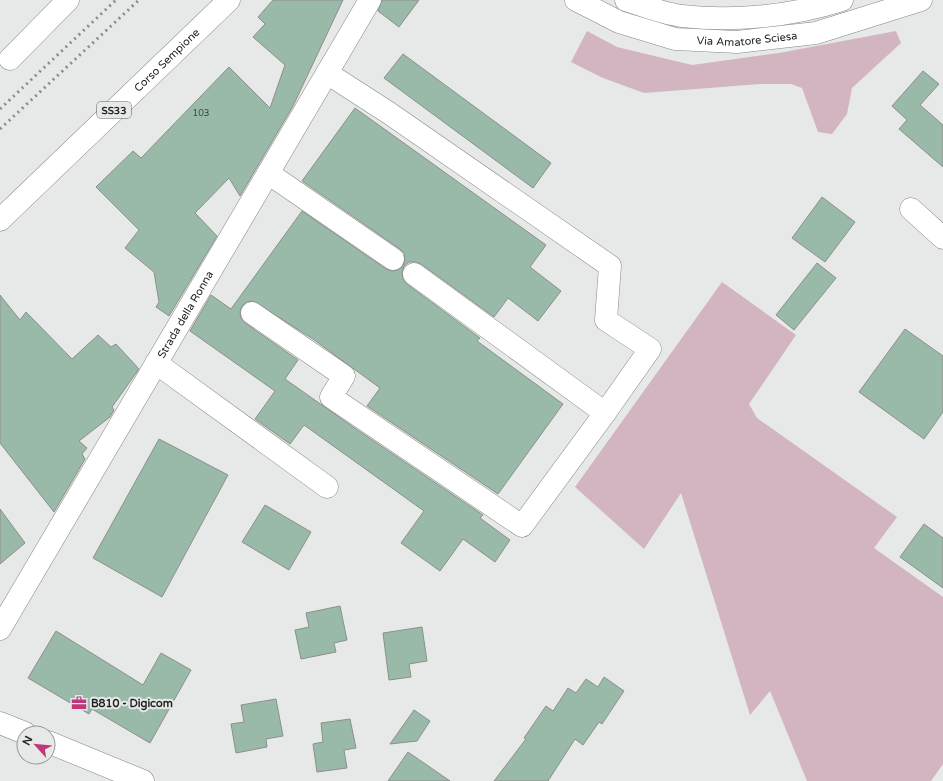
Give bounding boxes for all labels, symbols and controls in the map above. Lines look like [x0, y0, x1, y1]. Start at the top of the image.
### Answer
street label: Corso Sempione [132, 26, 202, 95]
street label: Via Amatore Sciesa [696, 29, 798, 49]
road number: SS33 [97, 102, 131, 118]
house number: 103 [193, 108, 209, 119]
street label: Strada della Ronna [155, 269, 216, 361]
office icon: B810 - Digicom [70, 694, 88, 712]
place label: B810 - Digicom [91, 697, 173, 711]
north arrow [16, 725, 56, 765]
text: N [20, 734, 35, 748]

